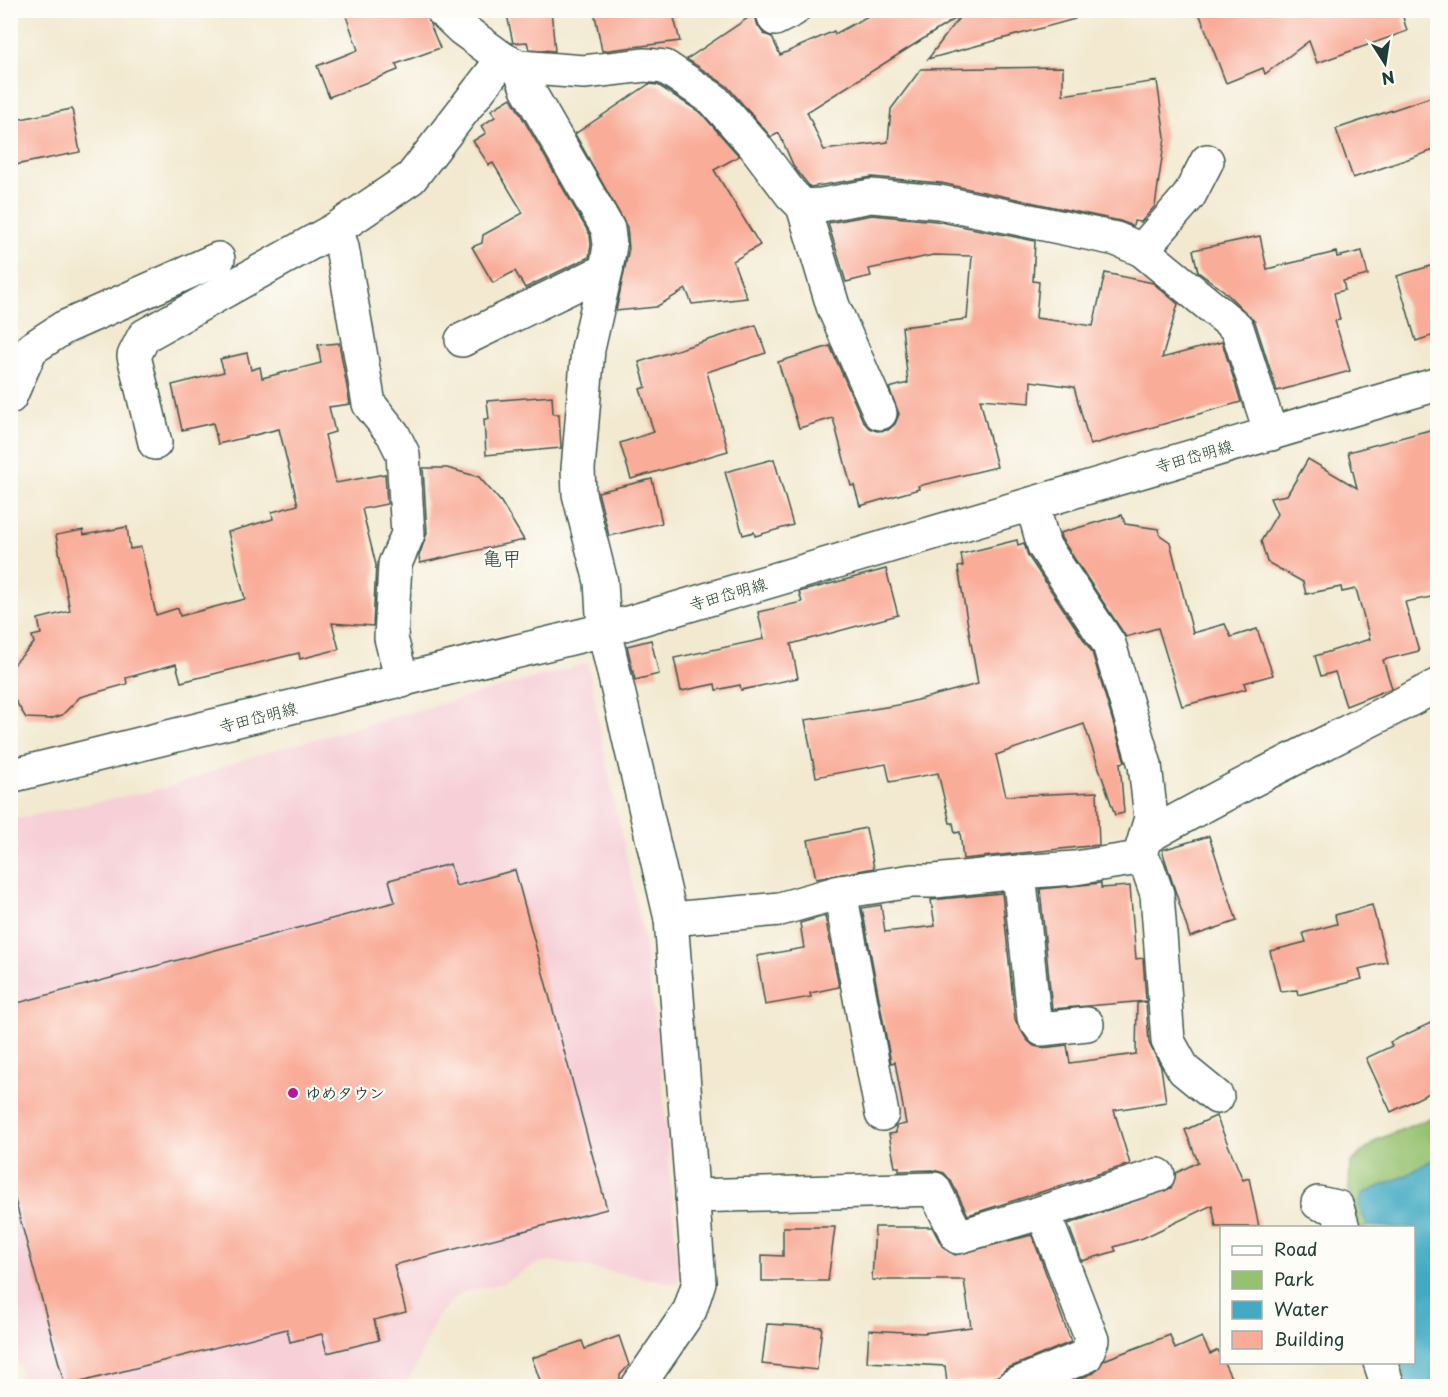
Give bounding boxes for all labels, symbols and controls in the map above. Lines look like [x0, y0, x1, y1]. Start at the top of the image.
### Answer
north arrow [1355, 33, 1415, 93]
text: N [1380, 66, 1397, 92]
street label: 寺田岱明線 [1152, 432, 1235, 478]
district label: 亀甲 [482, 543, 522, 573]
street label: 寺田岱明線 [686, 570, 769, 616]
street label: 寺田岱明線 [216, 695, 299, 737]
place label: ゆめタウン [305, 1080, 385, 1104]
marker: ゆめタウン [286, 1086, 300, 1100]
legend [1220, 1226, 1415, 1364]
text: Road [1274, 1235, 1318, 1262]
text: Park [1274, 1265, 1314, 1292]
text: Water [1274, 1295, 1329, 1322]
text: Building [1274, 1325, 1344, 1352]

